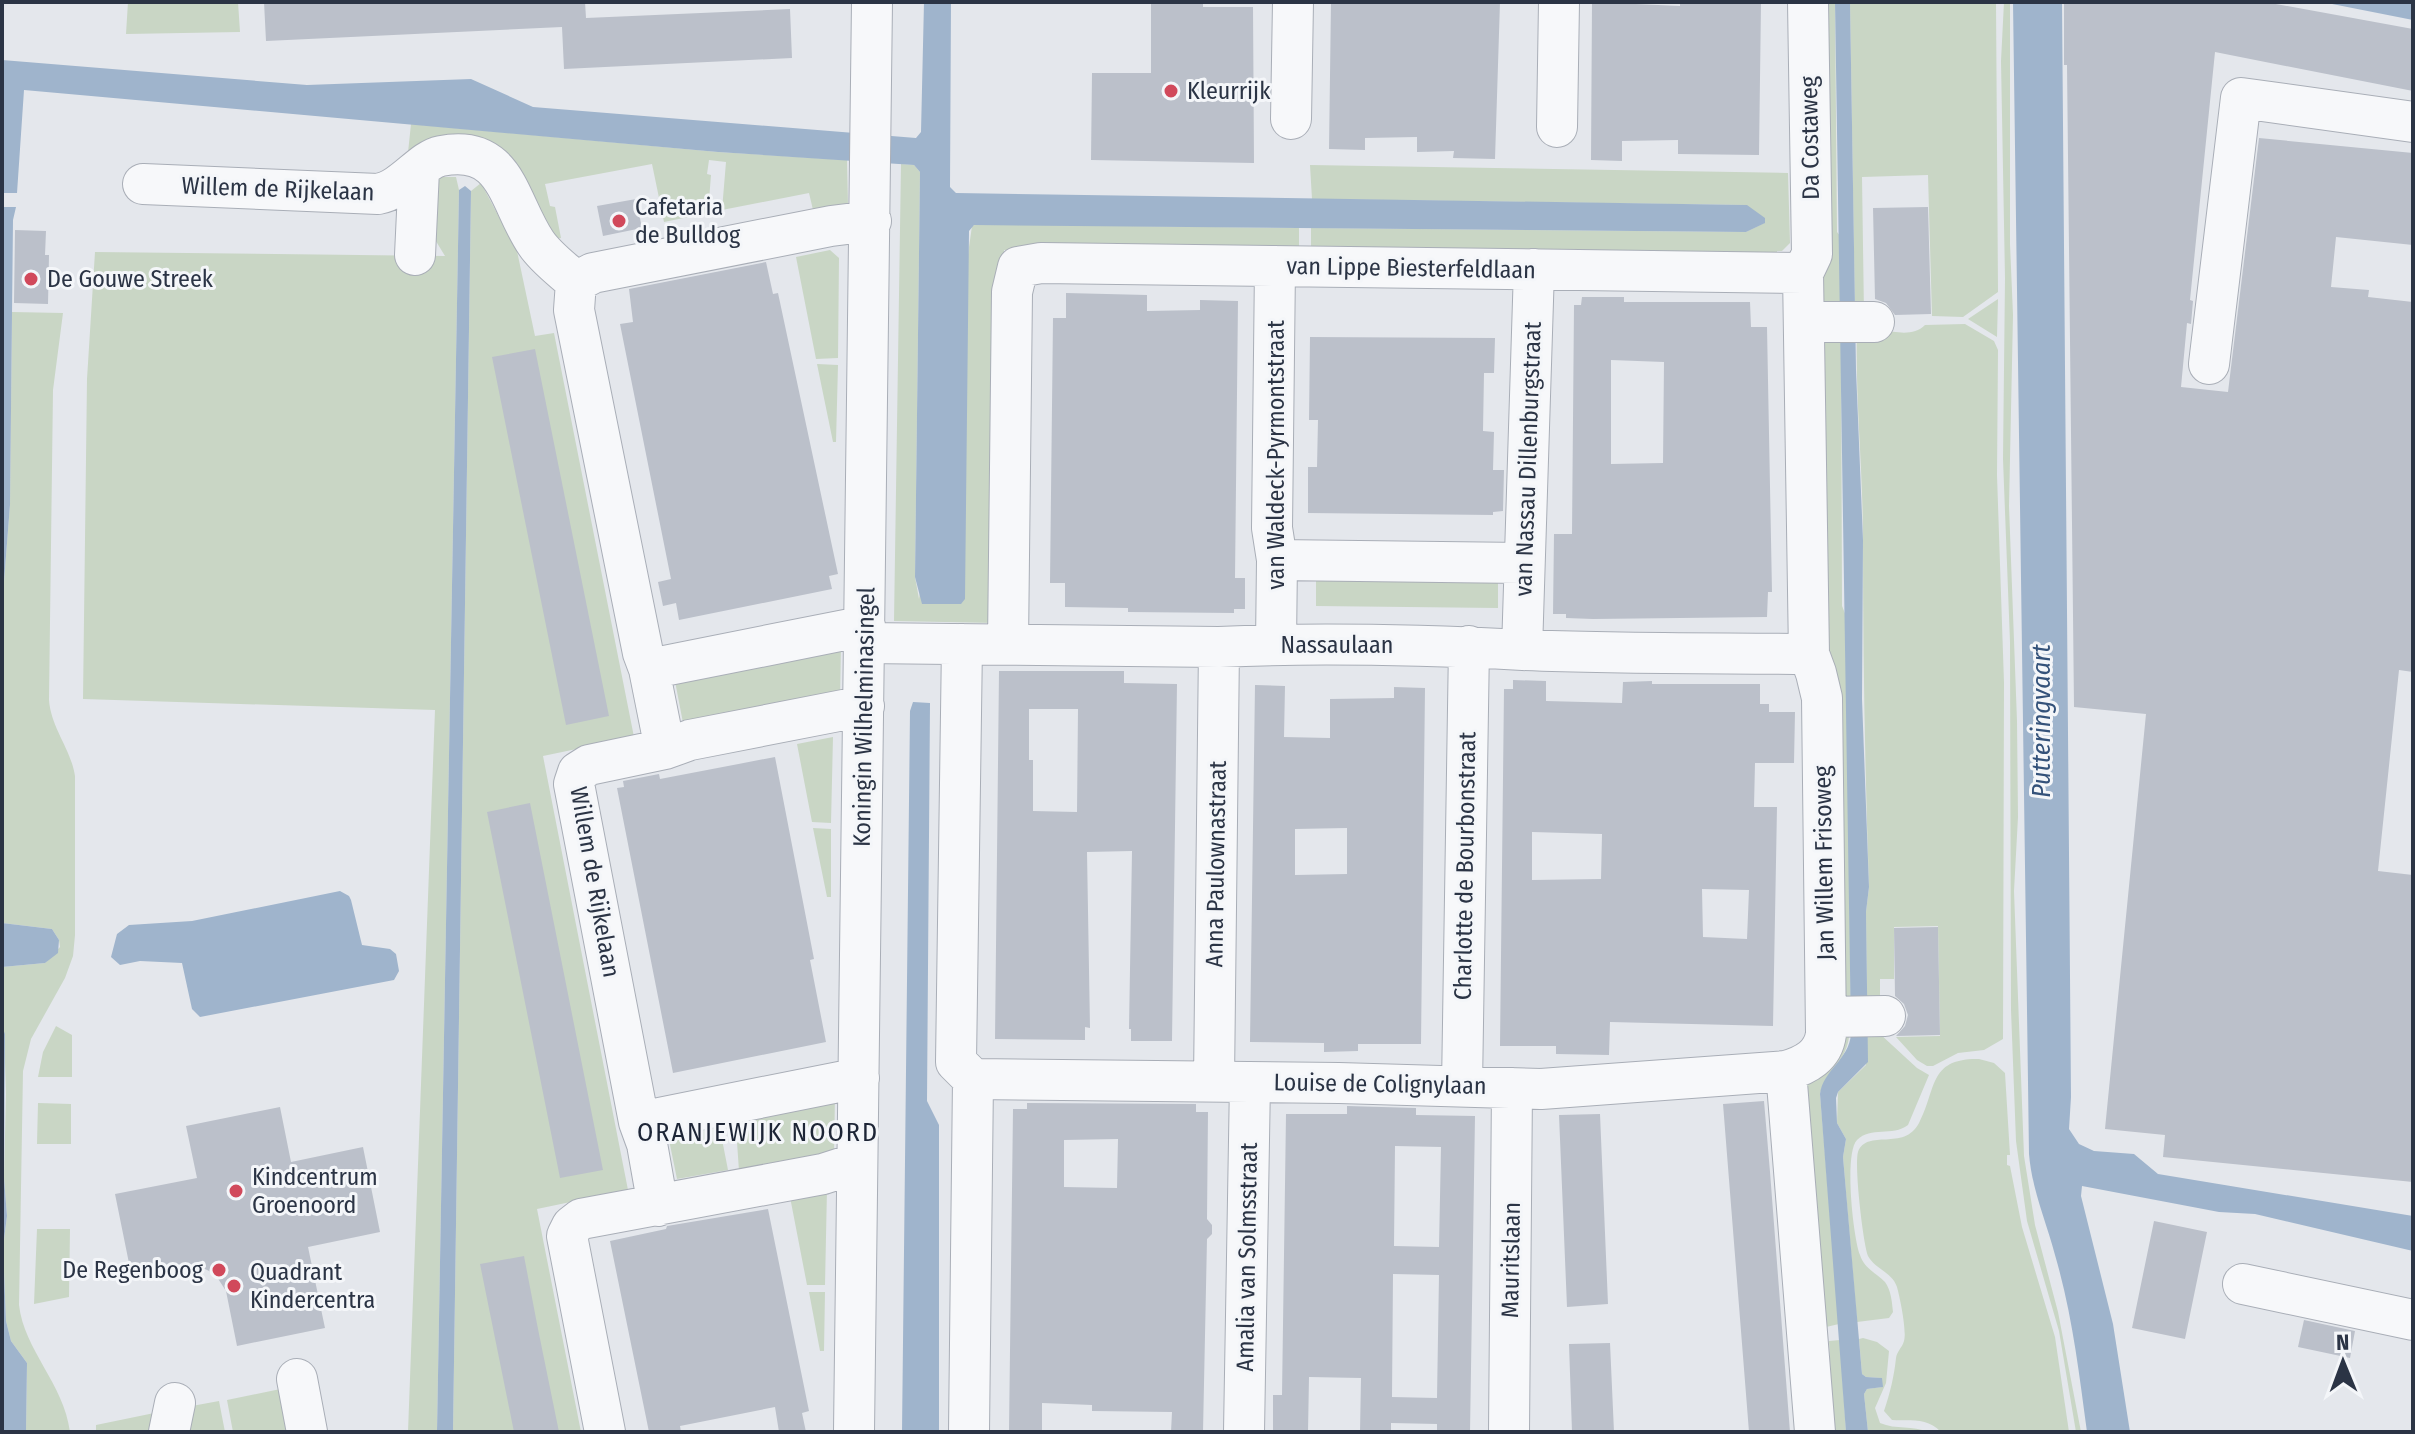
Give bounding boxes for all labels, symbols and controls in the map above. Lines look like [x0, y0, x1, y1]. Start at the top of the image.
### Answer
street label: Da Costaweg [1795, 75, 1825, 200]
place label: Kleurrijk [1187, 77, 1271, 105]
marker: Kleurrijk [1162, 82, 1180, 100]
street label: Willem de Rijkelaan [181, 172, 375, 206]
place label: Cafetaria de Bulldog [635, 193, 741, 249]
marker: Cafetaria de Bulldog [610, 212, 628, 230]
street label: van Lippe Biesterfeldlaan [1286, 252, 1536, 284]
place label: De Gouwe Streek [47, 265, 214, 293]
marker: De Gouwe Streek [22, 270, 40, 288]
street label: van Waldeck-Pyrmontstraat [1262, 320, 1290, 590]
street label: van Nassau Dillenburgstraat [1509, 321, 1547, 597]
street label: Koningin Wilhelminasingel [848, 587, 880, 847]
street label: Nassaulaan [1281, 631, 1393, 659]
water label: Putteringvaart [2026, 644, 2057, 798]
street label: Charlotte de Bourbonstraat [1449, 731, 1481, 1000]
street label: Anna Paulownastraat [1200, 760, 1232, 968]
street label: Jan Willem Frisoweg [1808, 765, 1840, 961]
street label: Willem de Rijkelaan [564, 784, 626, 980]
street label: Louise de Colignylaan [1273, 1068, 1487, 1100]
district label: ORANJEWIJK NOORD [637, 1117, 879, 1148]
street label: Amalia van Solmsstraat [1231, 1142, 1263, 1372]
place label: Kindcentrum Groenoord [252, 1163, 378, 1219]
marker: Kindcentrum Groenoord [227, 1182, 245, 1200]
street label: Mauritslaan [1496, 1202, 1526, 1318]
place label: De Regenboog [62, 1256, 204, 1284]
place label: Quadrant Kindercentra [250, 1258, 375, 1314]
marker: De Regenboog [210, 1261, 228, 1279]
marker: Quadrant Kindercentra [225, 1277, 243, 1295]
north arrow [2303, 1322, 2383, 1402]
text: N [2336, 1329, 2349, 1356]

